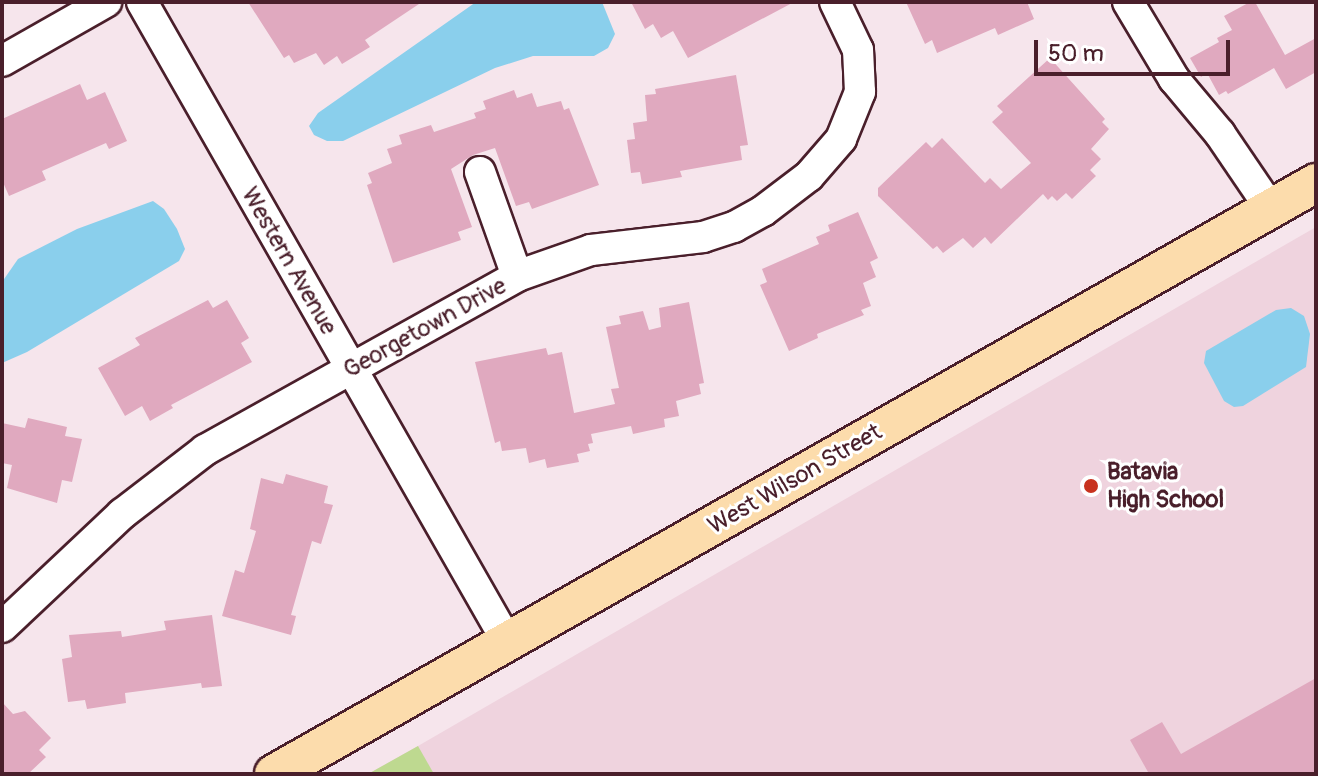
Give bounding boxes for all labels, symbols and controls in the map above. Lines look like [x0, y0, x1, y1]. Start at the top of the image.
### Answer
scale bar [1038, 24, 1234, 74]
text: 50 m [1048, 39, 1104, 68]
street label: Western Avenue [235, 182, 343, 340]
street label: Georgetown Drive [339, 271, 511, 385]
street label: West Wilson Street [703, 418, 887, 540]
place label: Batavia High School [1107, 458, 1224, 514]
marker: Batavia High School [1082, 477, 1100, 495]

